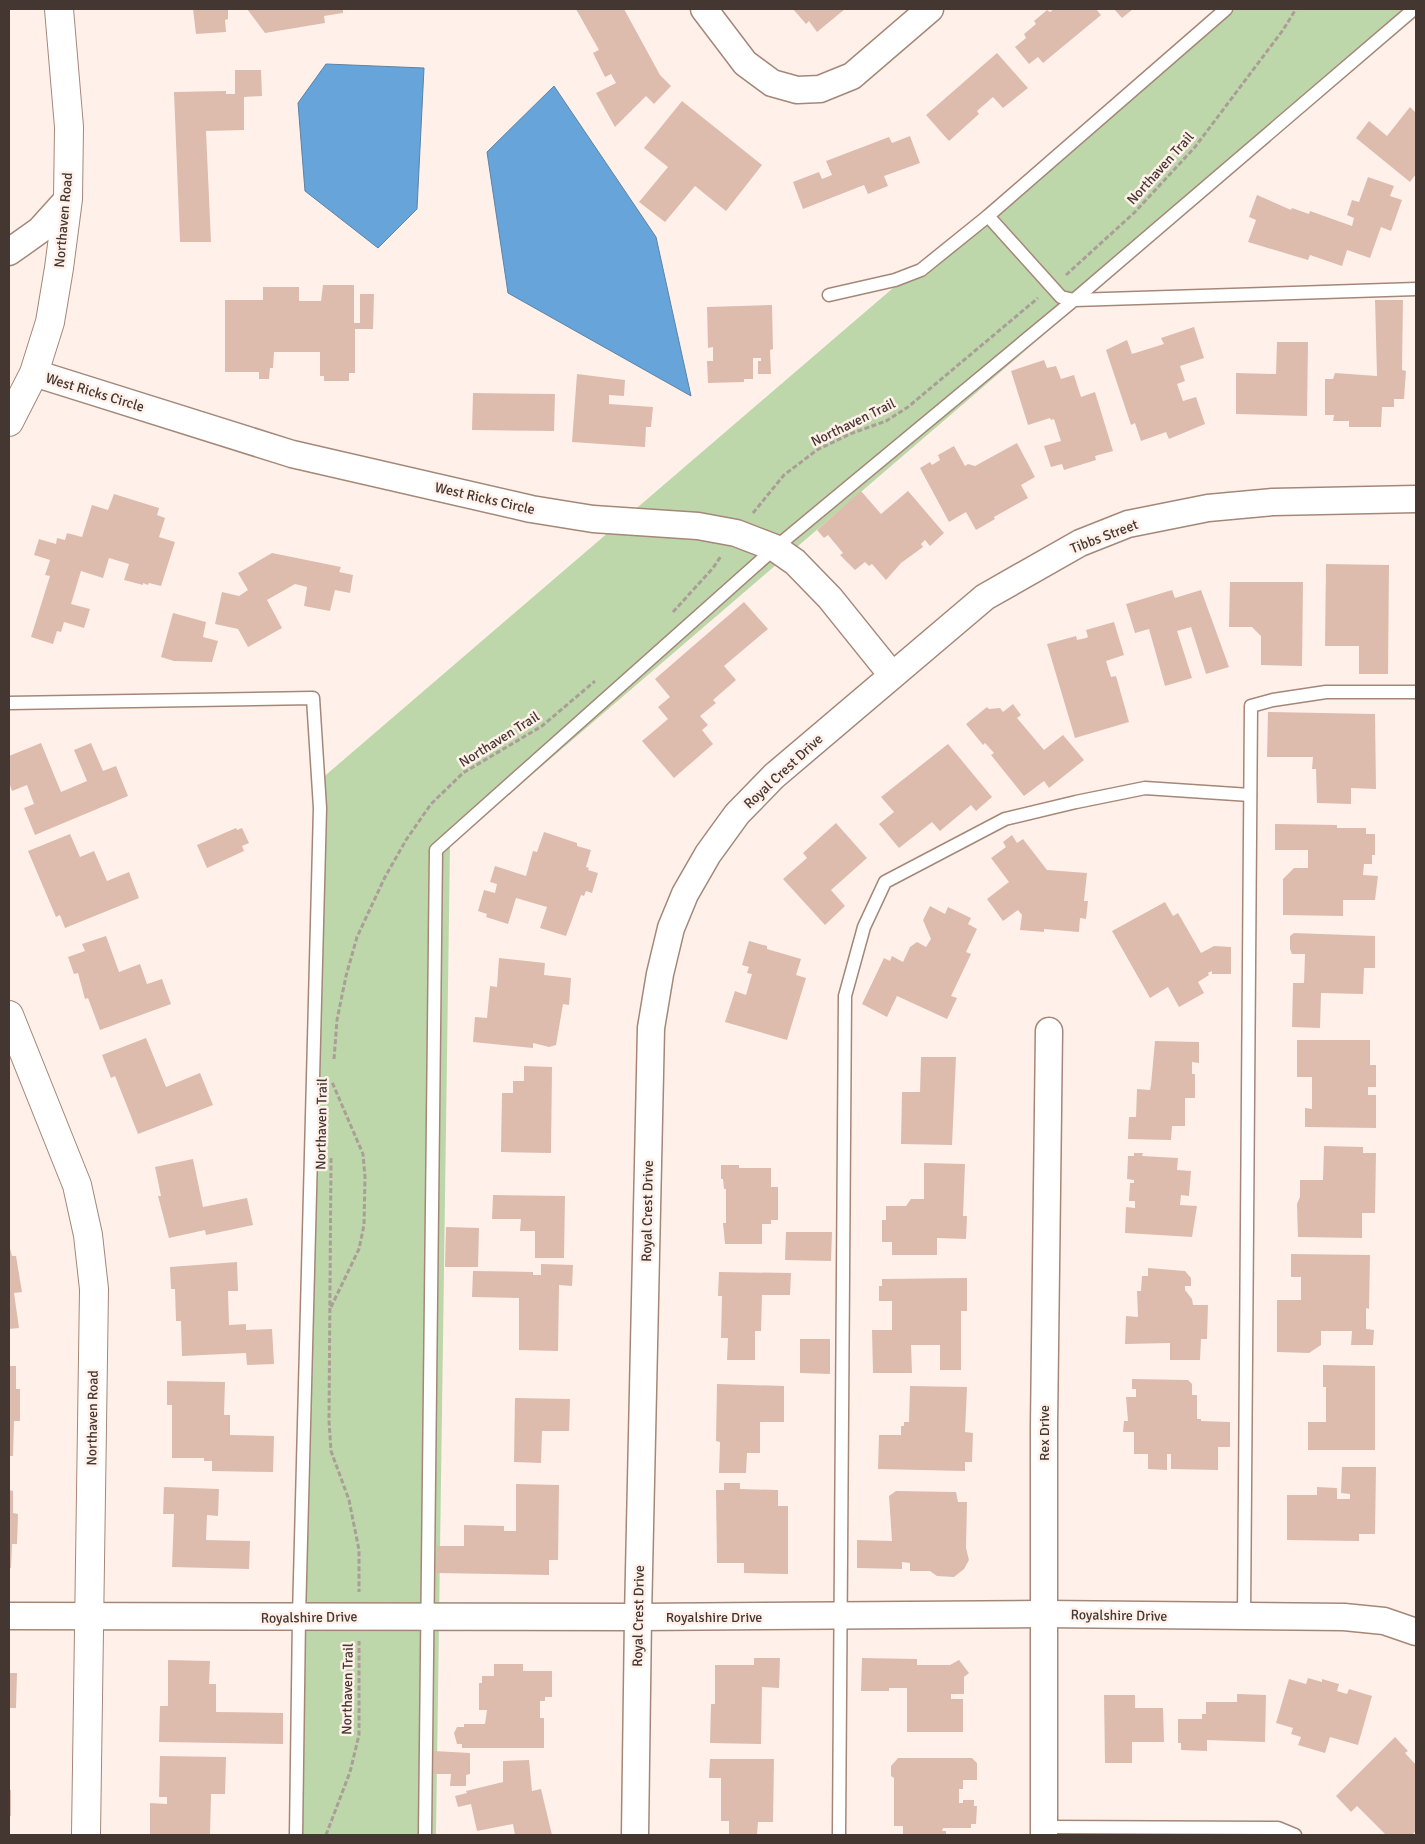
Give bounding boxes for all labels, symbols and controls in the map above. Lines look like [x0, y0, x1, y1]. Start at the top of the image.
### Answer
street label: Northaven Trail [1123, 129, 1197, 208]
street label: Northaven Road [51, 172, 76, 268]
street label: West Ricks Circle [43, 369, 146, 416]
street label: Northaven Trail [808, 395, 898, 450]
street label: West Ricks Circle [433, 479, 537, 518]
street label: Tibbs Street [1068, 516, 1141, 557]
street label: Northaven Trail [456, 708, 543, 771]
street label: Royal Crest Drive [740, 730, 826, 812]
street label: Northaven Trail [312, 1078, 331, 1170]
street label: Royal Crest Drive [638, 1160, 657, 1262]
street label: Northaven Road [83, 1370, 102, 1466]
street label: Rex Drive [1036, 1405, 1053, 1461]
street label: Royal Crest Drive [629, 1565, 648, 1667]
street label: Royalshire Drive [1070, 1606, 1167, 1625]
street label: Royalshire Drive [261, 1608, 358, 1627]
street label: Royalshire Drive [666, 1609, 762, 1626]
street label: Northaven Trail [338, 1643, 357, 1735]

